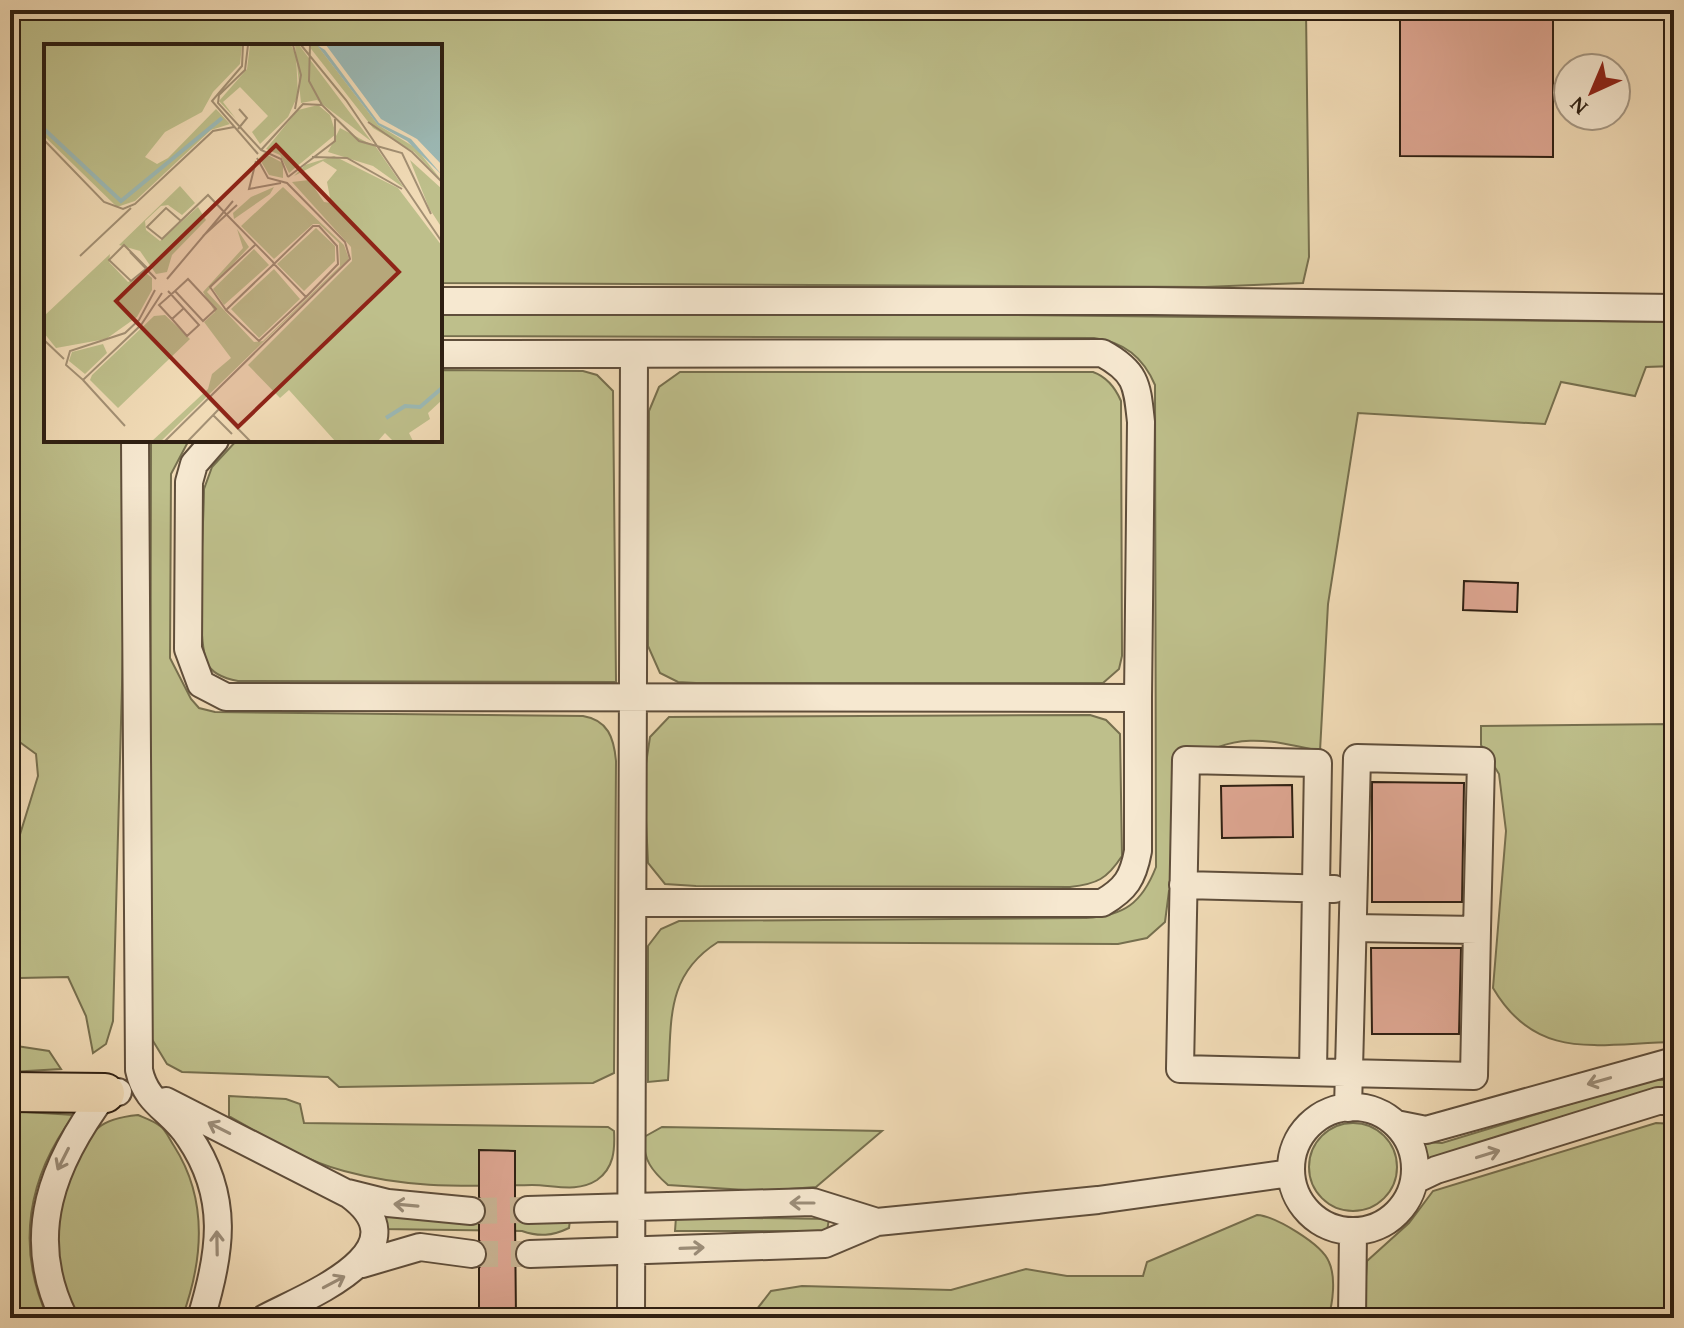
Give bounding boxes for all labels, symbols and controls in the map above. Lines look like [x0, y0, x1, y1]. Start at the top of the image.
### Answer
inset map [44, 44, 442, 442]
north arrow [1552, 52, 1632, 132]
text: N [1561, 90, 1595, 123]
one-way arrow [1586, 1074, 1612, 1089]
one-way arrow [208, 1120, 231, 1136]
one-way arrow [1476, 1145, 1501, 1160]
one-way arrow [55, 1146, 71, 1170]
one-way arrow [789, 1195, 816, 1211]
one-way arrow [393, 1197, 420, 1212]
one-way arrow [210, 1230, 225, 1257]
one-way arrow [678, 1241, 705, 1256]
one-way arrow [321, 1274, 345, 1289]

